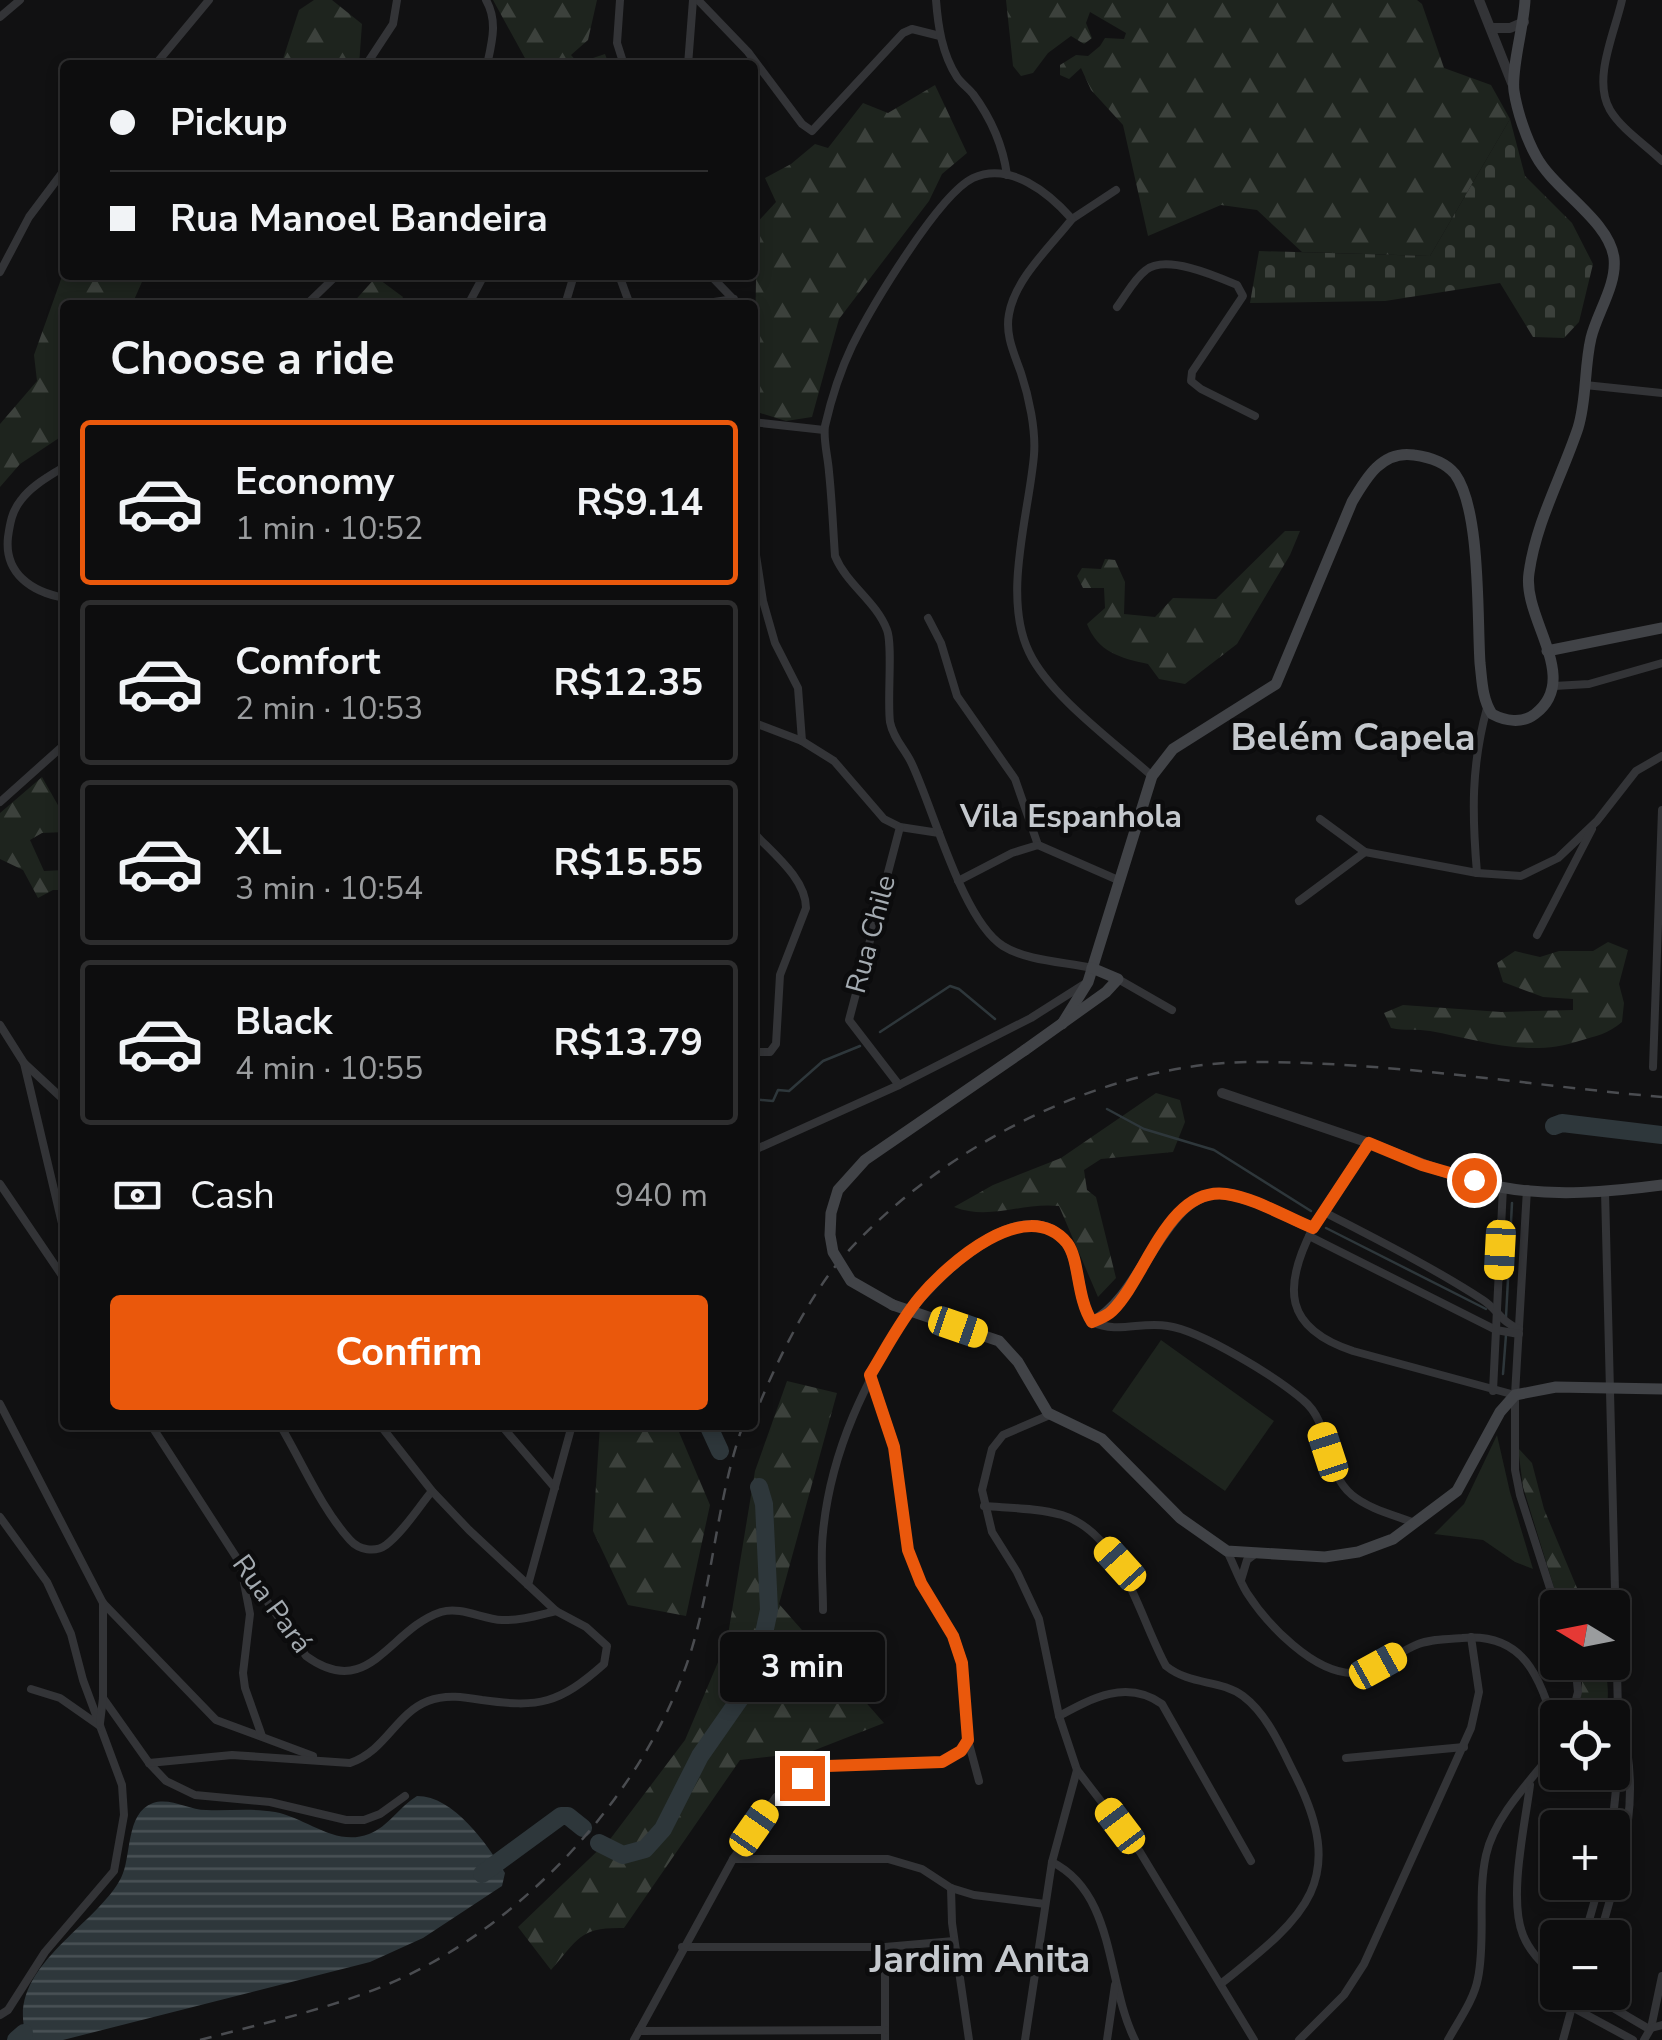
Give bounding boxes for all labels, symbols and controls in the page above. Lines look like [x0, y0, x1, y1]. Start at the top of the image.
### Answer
text: Pickup [170, 97, 288, 148]
text: Rua Manoel Bandeira [170, 193, 548, 244]
text: Choose a ride [110, 329, 395, 390]
text: Economy [235, 456, 394, 507]
icon: car [115, 458, 205, 548]
text: R$9.14 [576, 477, 703, 528]
text: 1 min · 10:52 [235, 507, 423, 550]
text: Comfort [235, 636, 380, 687]
icon: car [115, 638, 205, 728]
text: R$12.35 [554, 657, 703, 708]
text: 2 min · 10:53 [235, 687, 423, 730]
district label: Belém Capela [1230, 712, 1476, 763]
district label: Vila Espanhola [959, 795, 1182, 838]
text: XL [235, 816, 282, 867]
icon: car [115, 818, 205, 908]
text: R$15.55 [554, 837, 703, 888]
text: 3 min · 10:54 [235, 867, 423, 910]
street label: Rua Chile [837, 871, 905, 997]
text: Black [235, 996, 332, 1047]
icon: car [115, 998, 205, 1088]
text: R$13.79 [554, 1017, 703, 1068]
text: 4 min · 10:55 [235, 1047, 423, 1090]
route start [1452, 1158, 1497, 1203]
icon: cash [110, 1168, 165, 1223]
text: Cash [190, 1170, 275, 1221]
text: 940 m [615, 1174, 708, 1217]
car [1483, 1219, 1517, 1281]
button: Confirm [110, 1295, 708, 1410]
car [925, 1303, 991, 1351]
car [1304, 1419, 1352, 1485]
car [1089, 1532, 1151, 1596]
street label: Rua Pará [223, 1547, 321, 1661]
north arrow [1540, 1590, 1630, 1680]
map controls [1540, 1590, 1630, 2010]
callout: 3 min [720, 1633, 884, 1703]
car [1344, 1638, 1412, 1694]
text: 3 min [761, 1645, 844, 1688]
button: locate [1540, 1700, 1630, 1790]
route end [780, 1756, 825, 1801]
car [1090, 1793, 1150, 1859]
car [725, 1795, 783, 1861]
button: + [1540, 1810, 1630, 1900]
button: − [1540, 1920, 1630, 2010]
district label: Jardim Anita [869, 1934, 1090, 1985]

